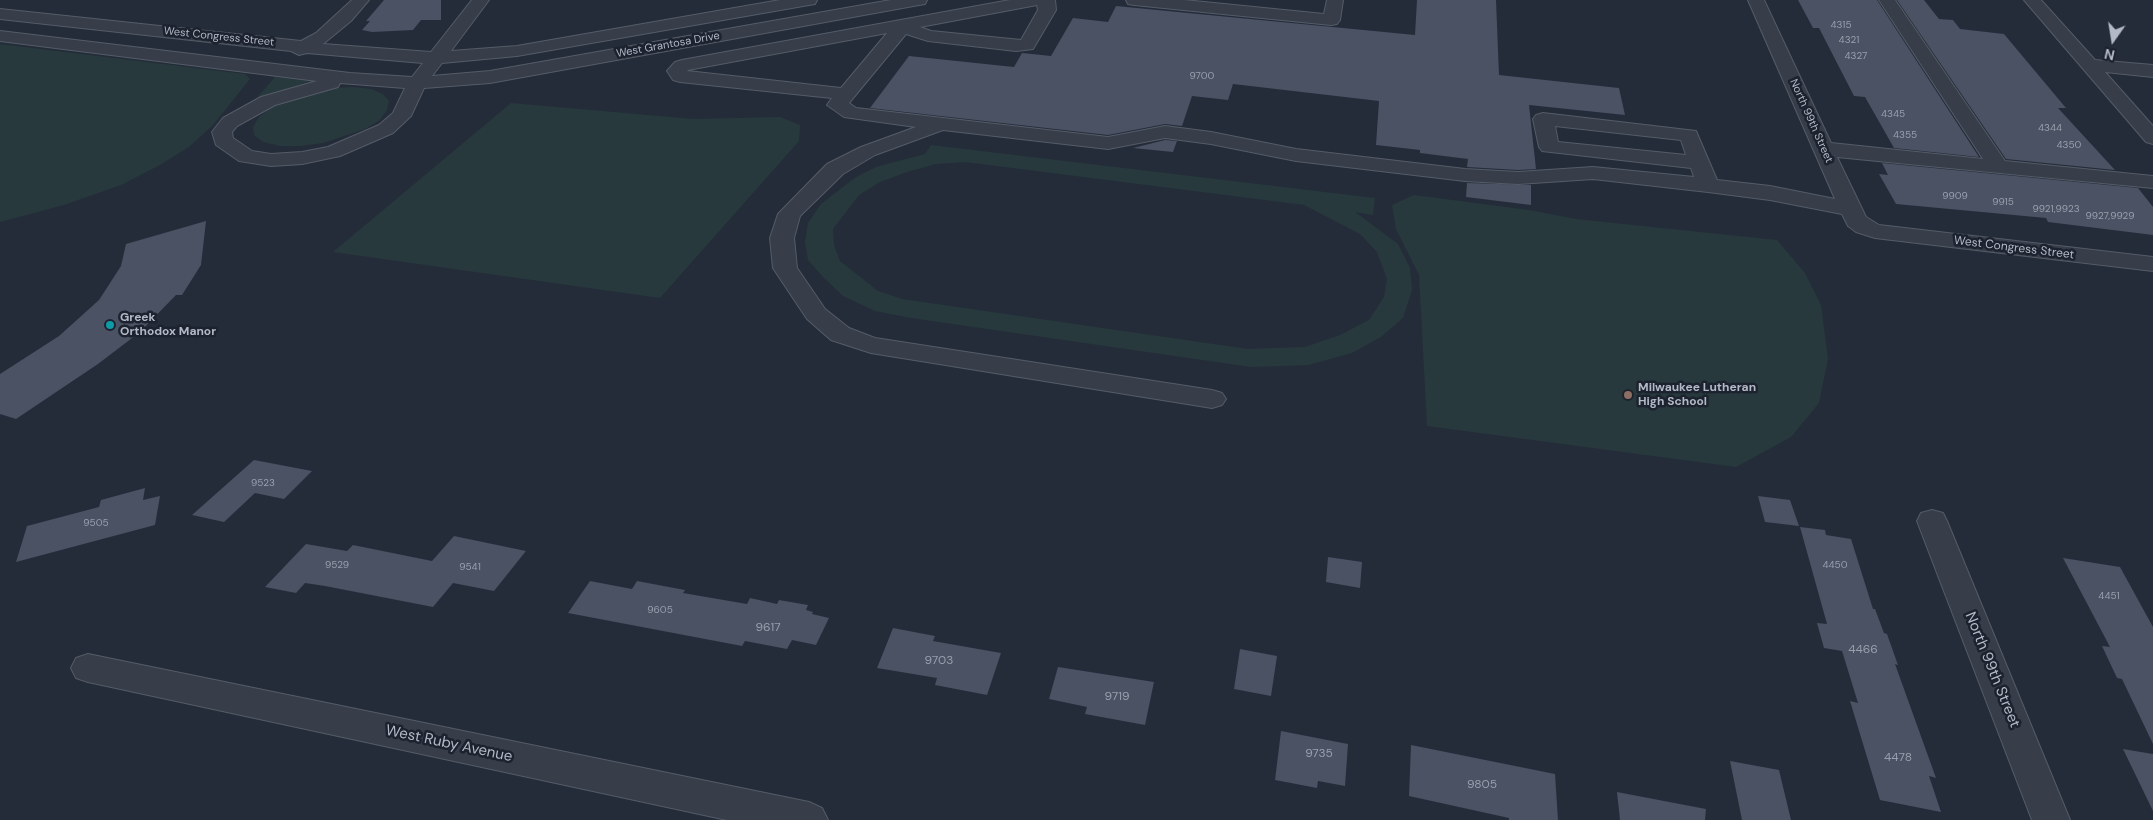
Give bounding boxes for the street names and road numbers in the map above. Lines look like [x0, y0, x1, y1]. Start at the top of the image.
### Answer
street label: West Congress Street [163, 25, 275, 49]
street label: West Grantosa Drive [615, 29, 721, 61]
street label: North 99th Street [1787, 77, 1835, 165]
street label: West Congress Street [1953, 233, 2075, 263]
street label: North 99th Street [1961, 610, 2023, 730]
street label: West Ruby Avenue [384, 722, 514, 766]

